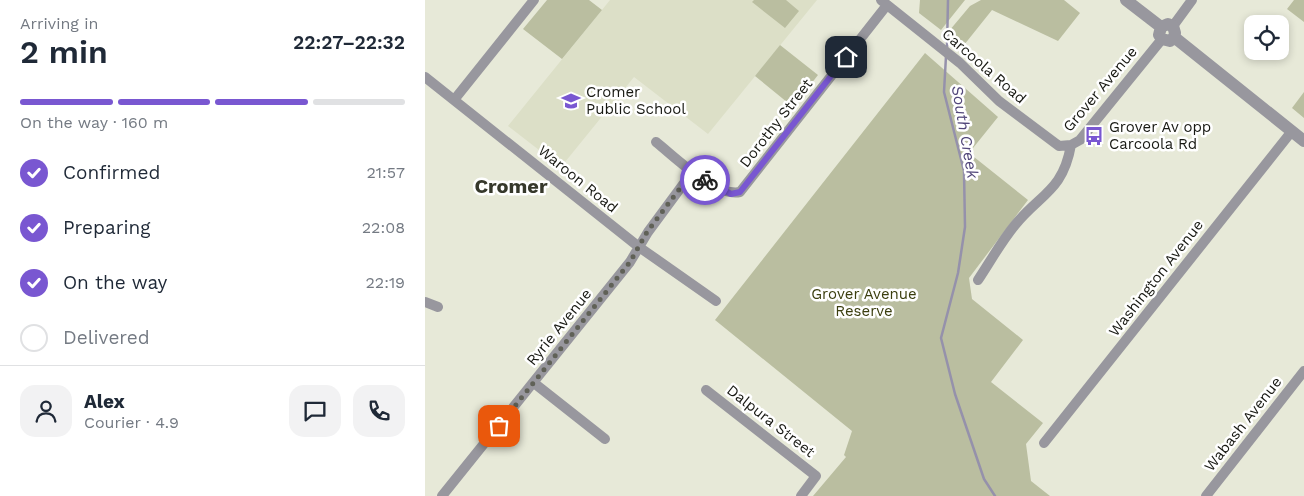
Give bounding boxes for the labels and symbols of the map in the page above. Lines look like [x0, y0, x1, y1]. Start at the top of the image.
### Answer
street label: Carcoola Road [938, 25, 1030, 107]
pin [825, 36, 867, 78]
street label: Grover Avenue [1059, 43, 1141, 135]
street label: Dorothy Street [736, 75, 817, 171]
place label: Cromer Public School [586, 83, 686, 118]
water label: South Creek [947, 84, 983, 181]
school or university icon: Cromer Public School [560, 90, 582, 112]
place label: Grover Av opp Carcoola Rd [1109, 118, 1211, 153]
bus stop icon: Grover Av opp Carcoola Rd [1083, 125, 1105, 147]
street label: Waroon Road [535, 141, 621, 217]
courier [680, 155, 730, 205]
district label: Cromer [474, 174, 548, 198]
street label: Washington Avenue [1105, 216, 1207, 340]
street label: Ryrie Avenue [523, 285, 595, 369]
park label: Grover Avenue Reserve [811, 285, 917, 320]
street label: Wabash Avenue [1201, 373, 1285, 475]
street label: Dalpura Street [723, 381, 819, 461]
pin [478, 405, 520, 447]

